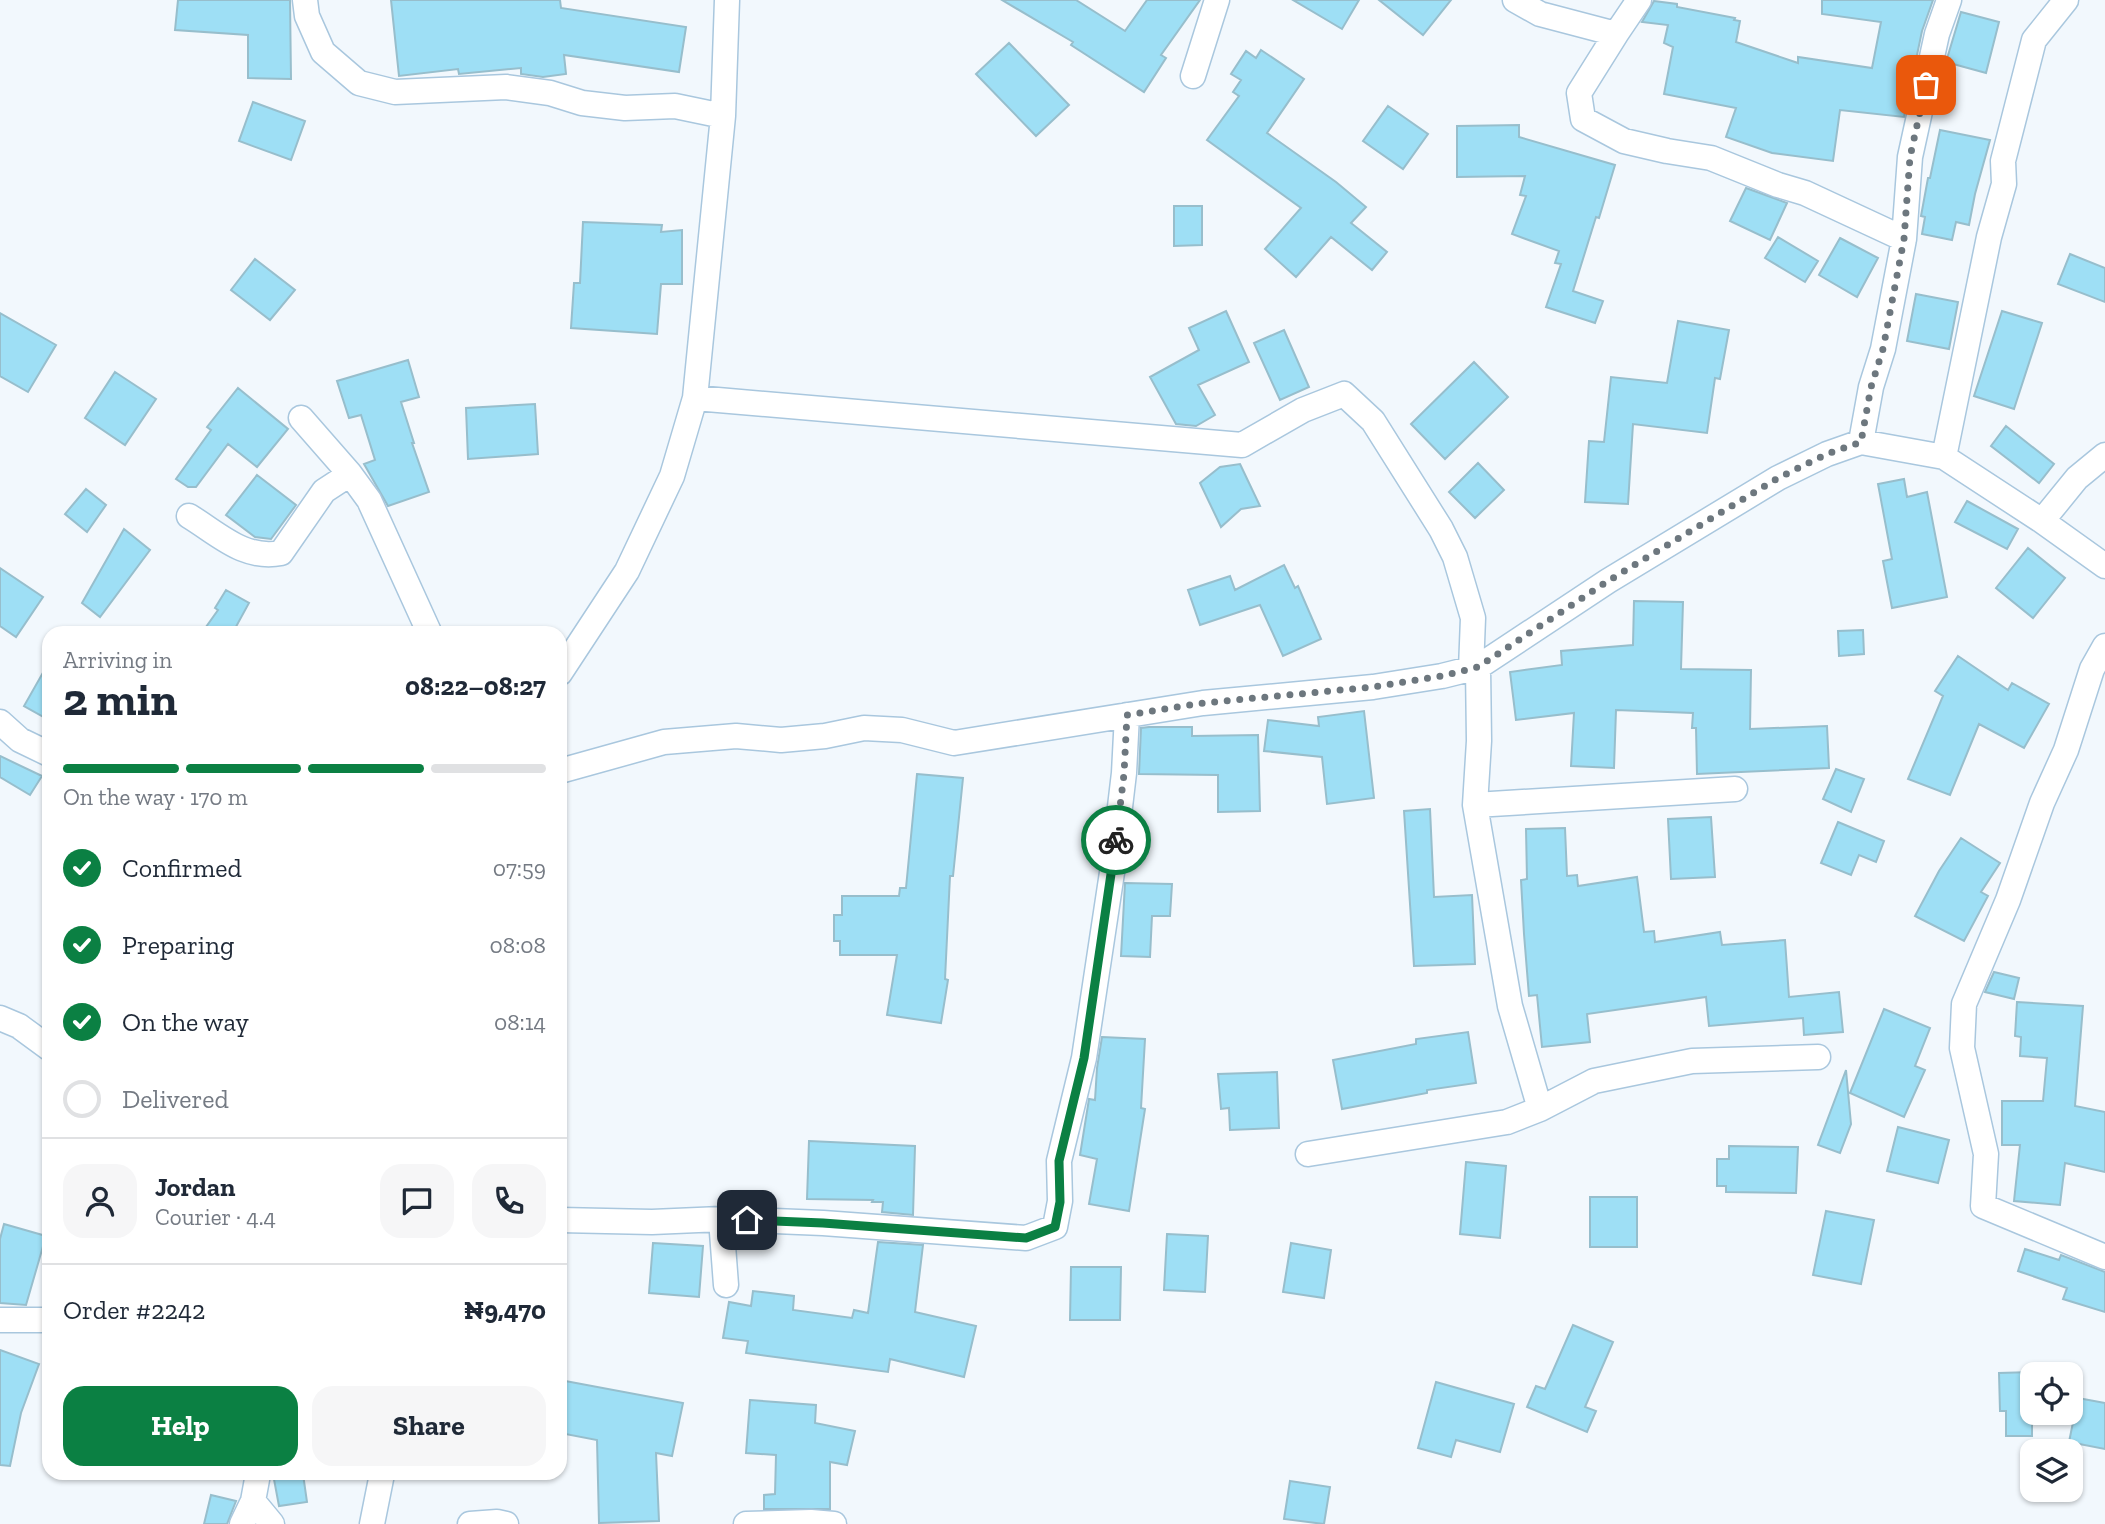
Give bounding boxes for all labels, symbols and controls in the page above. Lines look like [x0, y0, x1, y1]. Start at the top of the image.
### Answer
pin [1896, 55, 1956, 115]
icon: bag [1907, 66, 1945, 104]
text: Arriving in [63, 646, 172, 674]
text: 08:22–08:27 [405, 670, 546, 702]
text: 2 min [63, 672, 178, 727]
text: On the way · 170 m [63, 783, 248, 811]
courier [1081, 805, 1151, 875]
icon: bike [1097, 821, 1135, 859]
icon: check [63, 849, 101, 887]
text: Confirmed [122, 852, 242, 884]
text: 07:59 [493, 854, 546, 882]
icon: check [63, 926, 101, 964]
text: Preparing [122, 929, 234, 961]
text: 08:08 [490, 931, 546, 959]
icon: check [63, 1003, 101, 1041]
text: On the way [122, 1006, 249, 1038]
text: 08:14 [494, 1008, 546, 1036]
text: Delivered [122, 1083, 229, 1115]
button: person [63, 1164, 137, 1238]
button: chat [380, 1164, 454, 1238]
button: phone [472, 1164, 546, 1238]
text: Jordan [155, 1171, 235, 1203]
pin [717, 1190, 777, 1250]
icon: home [728, 1201, 766, 1239]
text: Courier · 4.4 [155, 1203, 276, 1231]
text: Order #2242 [63, 1294, 205, 1326]
text: ₦9,470 [464, 1294, 546, 1326]
map controls [2020, 1362, 2083, 1502]
button: locate [2020, 1362, 2083, 1425]
button: Help [63, 1386, 298, 1466]
button: Share [312, 1386, 546, 1466]
button: layers [2020, 1439, 2083, 1502]

